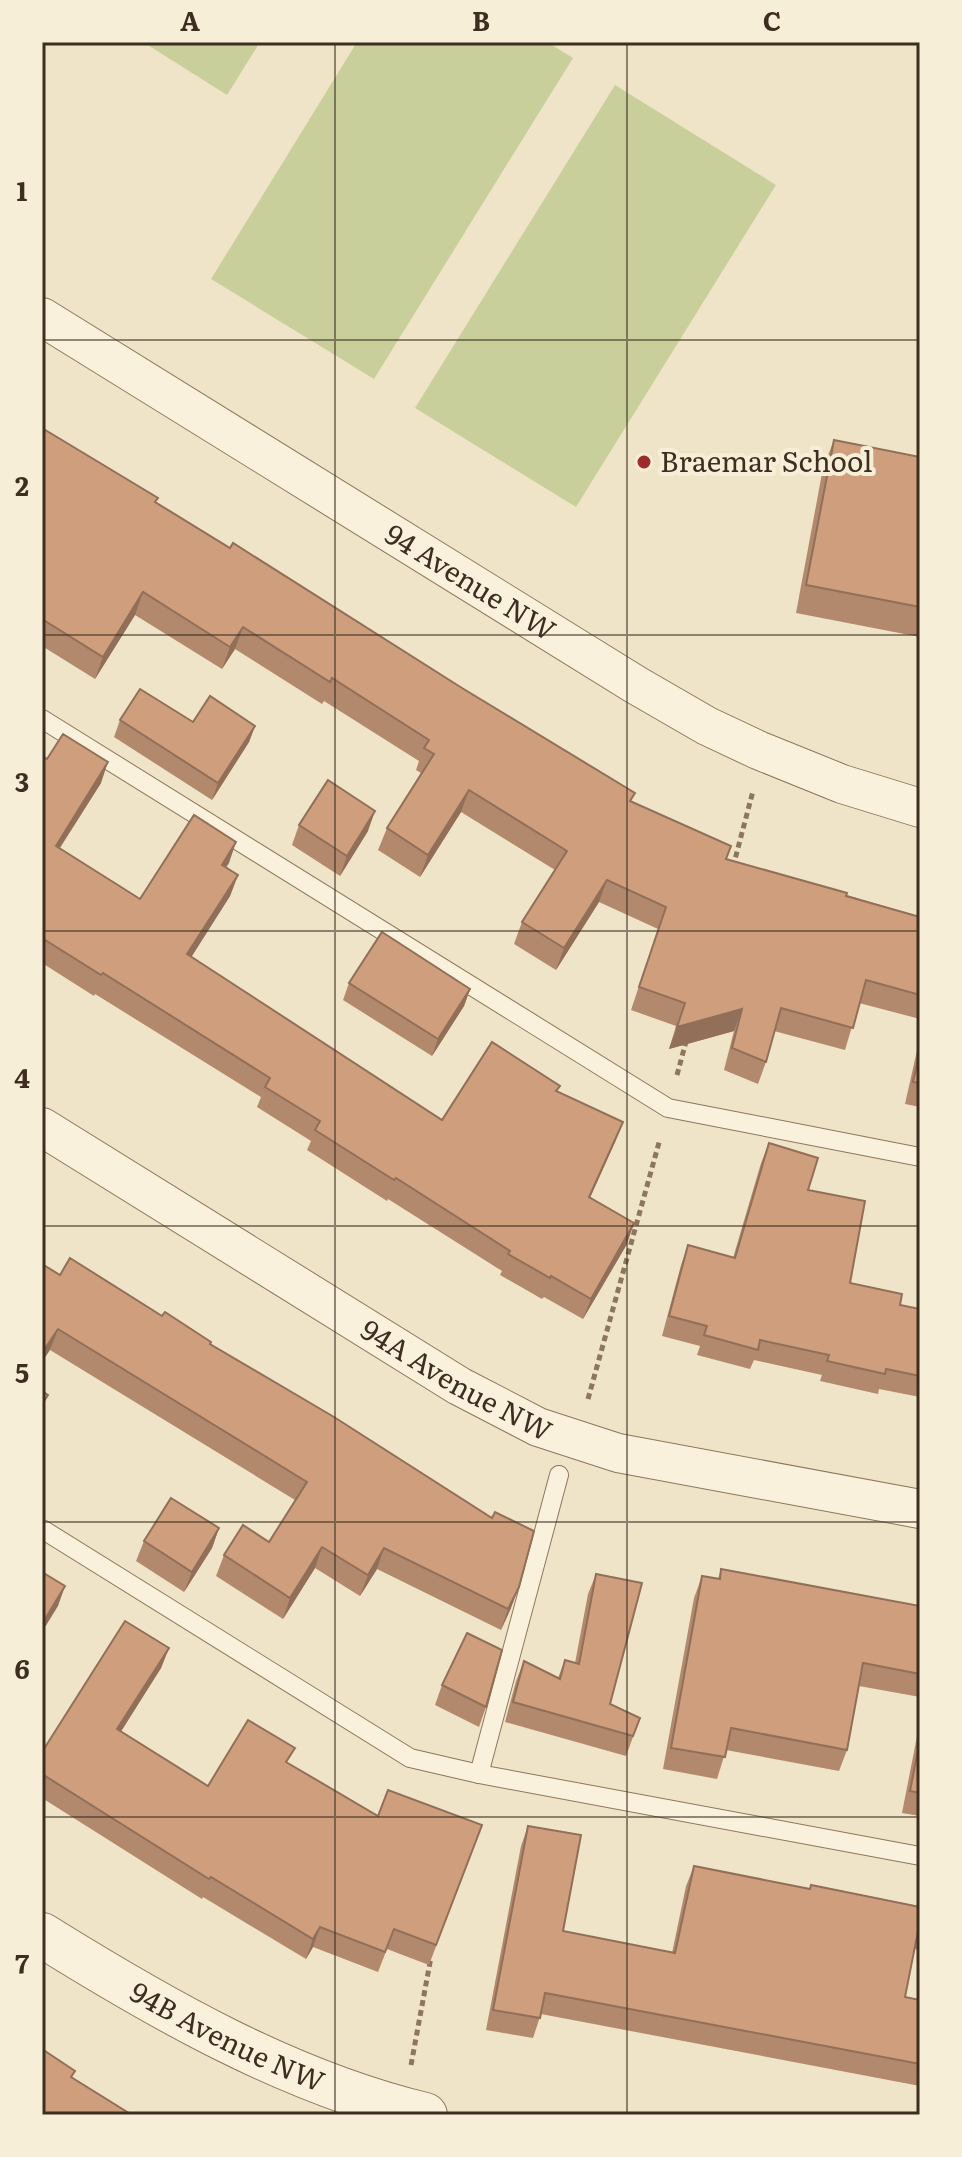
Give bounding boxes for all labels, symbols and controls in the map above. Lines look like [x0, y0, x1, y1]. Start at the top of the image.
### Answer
text: A [180, 0, 200, 39]
text: B [472, 0, 490, 39]
text: C [763, 0, 781, 39]
text: 1 [17, 170, 28, 209]
place label: Braemar School [660, 439, 872, 481]
marker: Braemar School [635, 453, 653, 471]
text: 2 [15, 465, 29, 504]
street label: 94 Avenue NW [378, 512, 565, 650]
text: 3 [15, 761, 29, 800]
text: 4 [14, 1057, 30, 1096]
street label: 94A Avenue NW [354, 1307, 560, 1450]
text: 5 [15, 1352, 29, 1391]
text: 6 [14, 1648, 30, 1687]
text: 7 [15, 1943, 29, 1982]
street label: 94B Avenue NW [123, 1970, 332, 2101]

